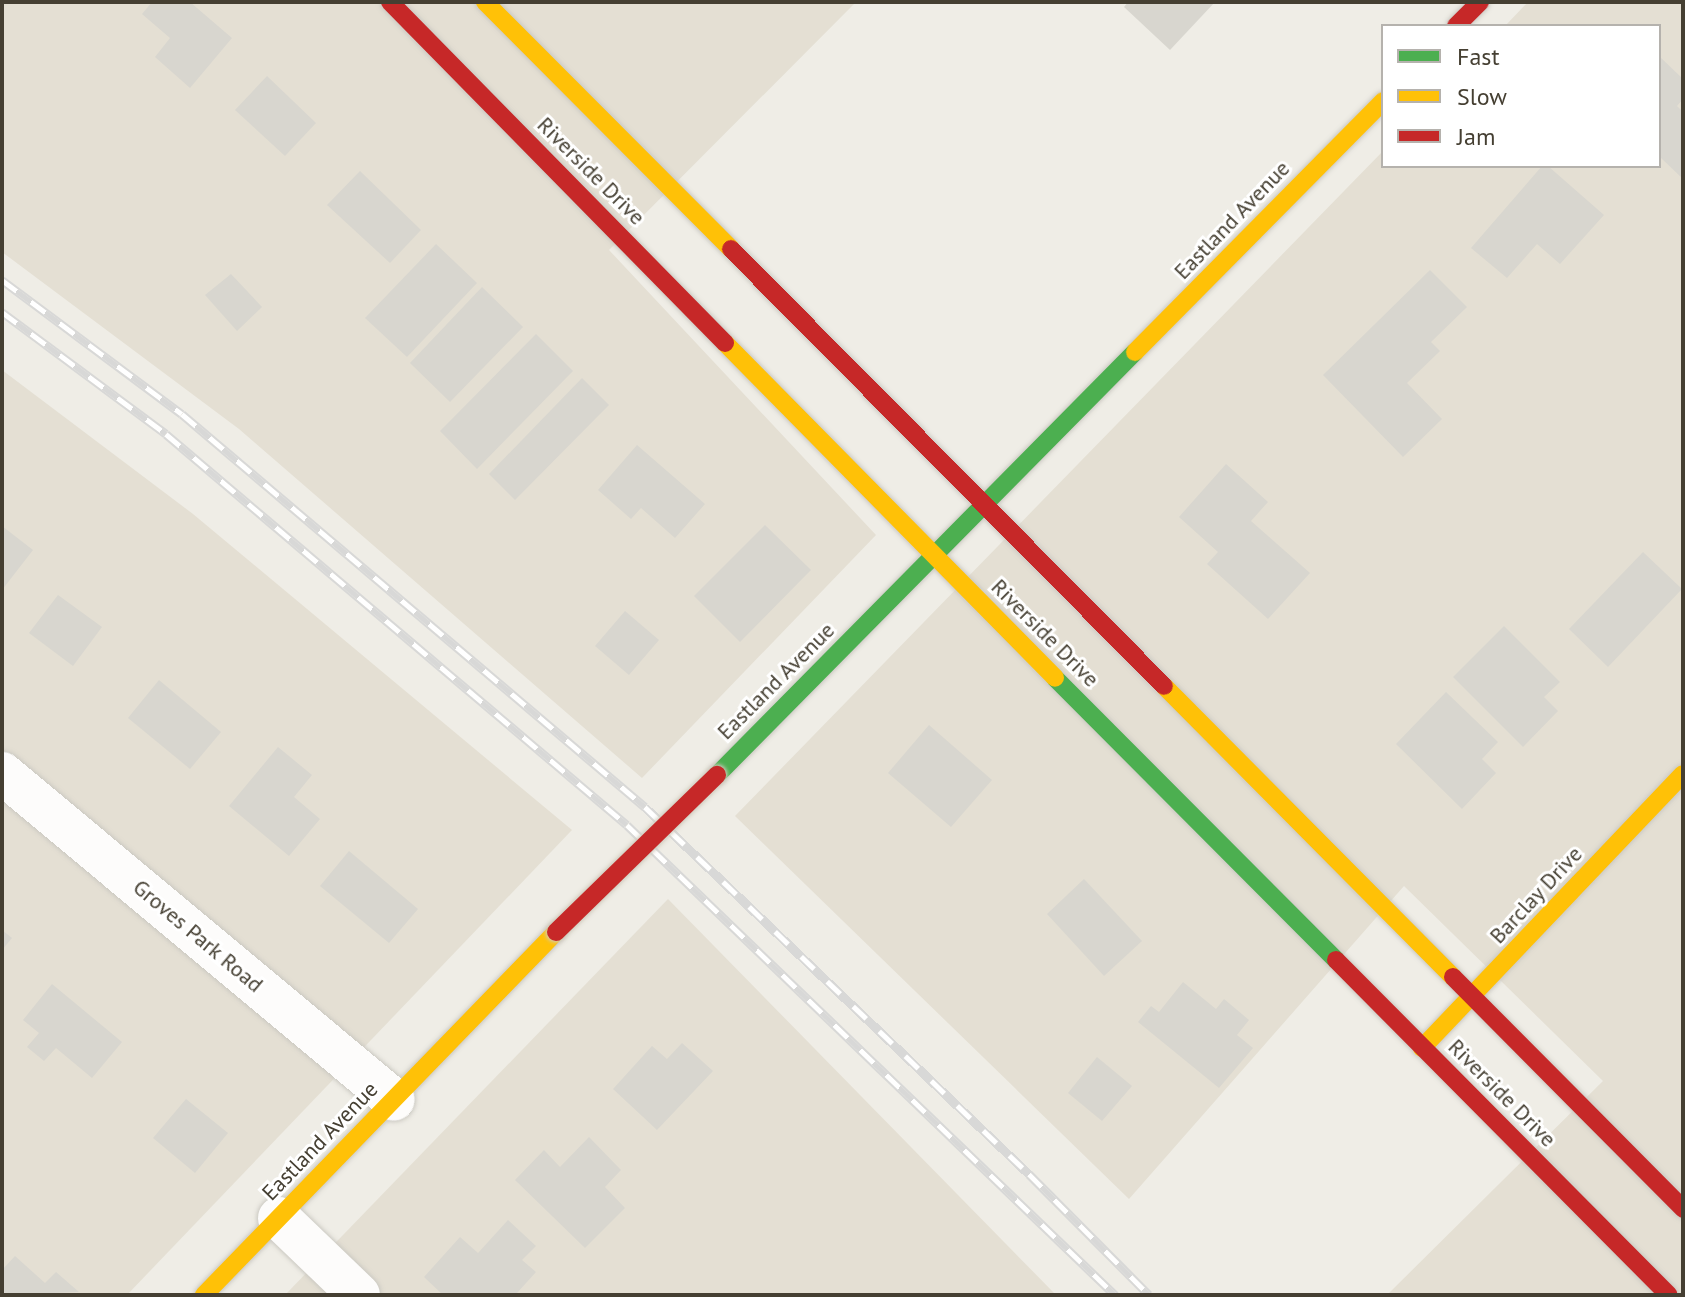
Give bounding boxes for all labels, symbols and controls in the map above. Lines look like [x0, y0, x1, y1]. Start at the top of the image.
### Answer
legend [1381, 24, 1661, 168]
text: Fast [1457, 41, 1500, 72]
text: Slow [1457, 81, 1507, 112]
street label: Riverside Drive [532, 112, 650, 230]
text: Jam [1457, 121, 1495, 152]
street label: Eastland Avenue [1169, 155, 1295, 285]
street label: Riverside Drive [986, 574, 1104, 692]
street label: Eastland Avenue [712, 617, 840, 745]
street label: Barclay Drive [1484, 841, 1588, 949]
street label: Groves Park Road [127, 874, 269, 998]
street label: Riverside Drive [1443, 1034, 1561, 1152]
street label: Eastland Avenue [257, 1076, 383, 1206]

